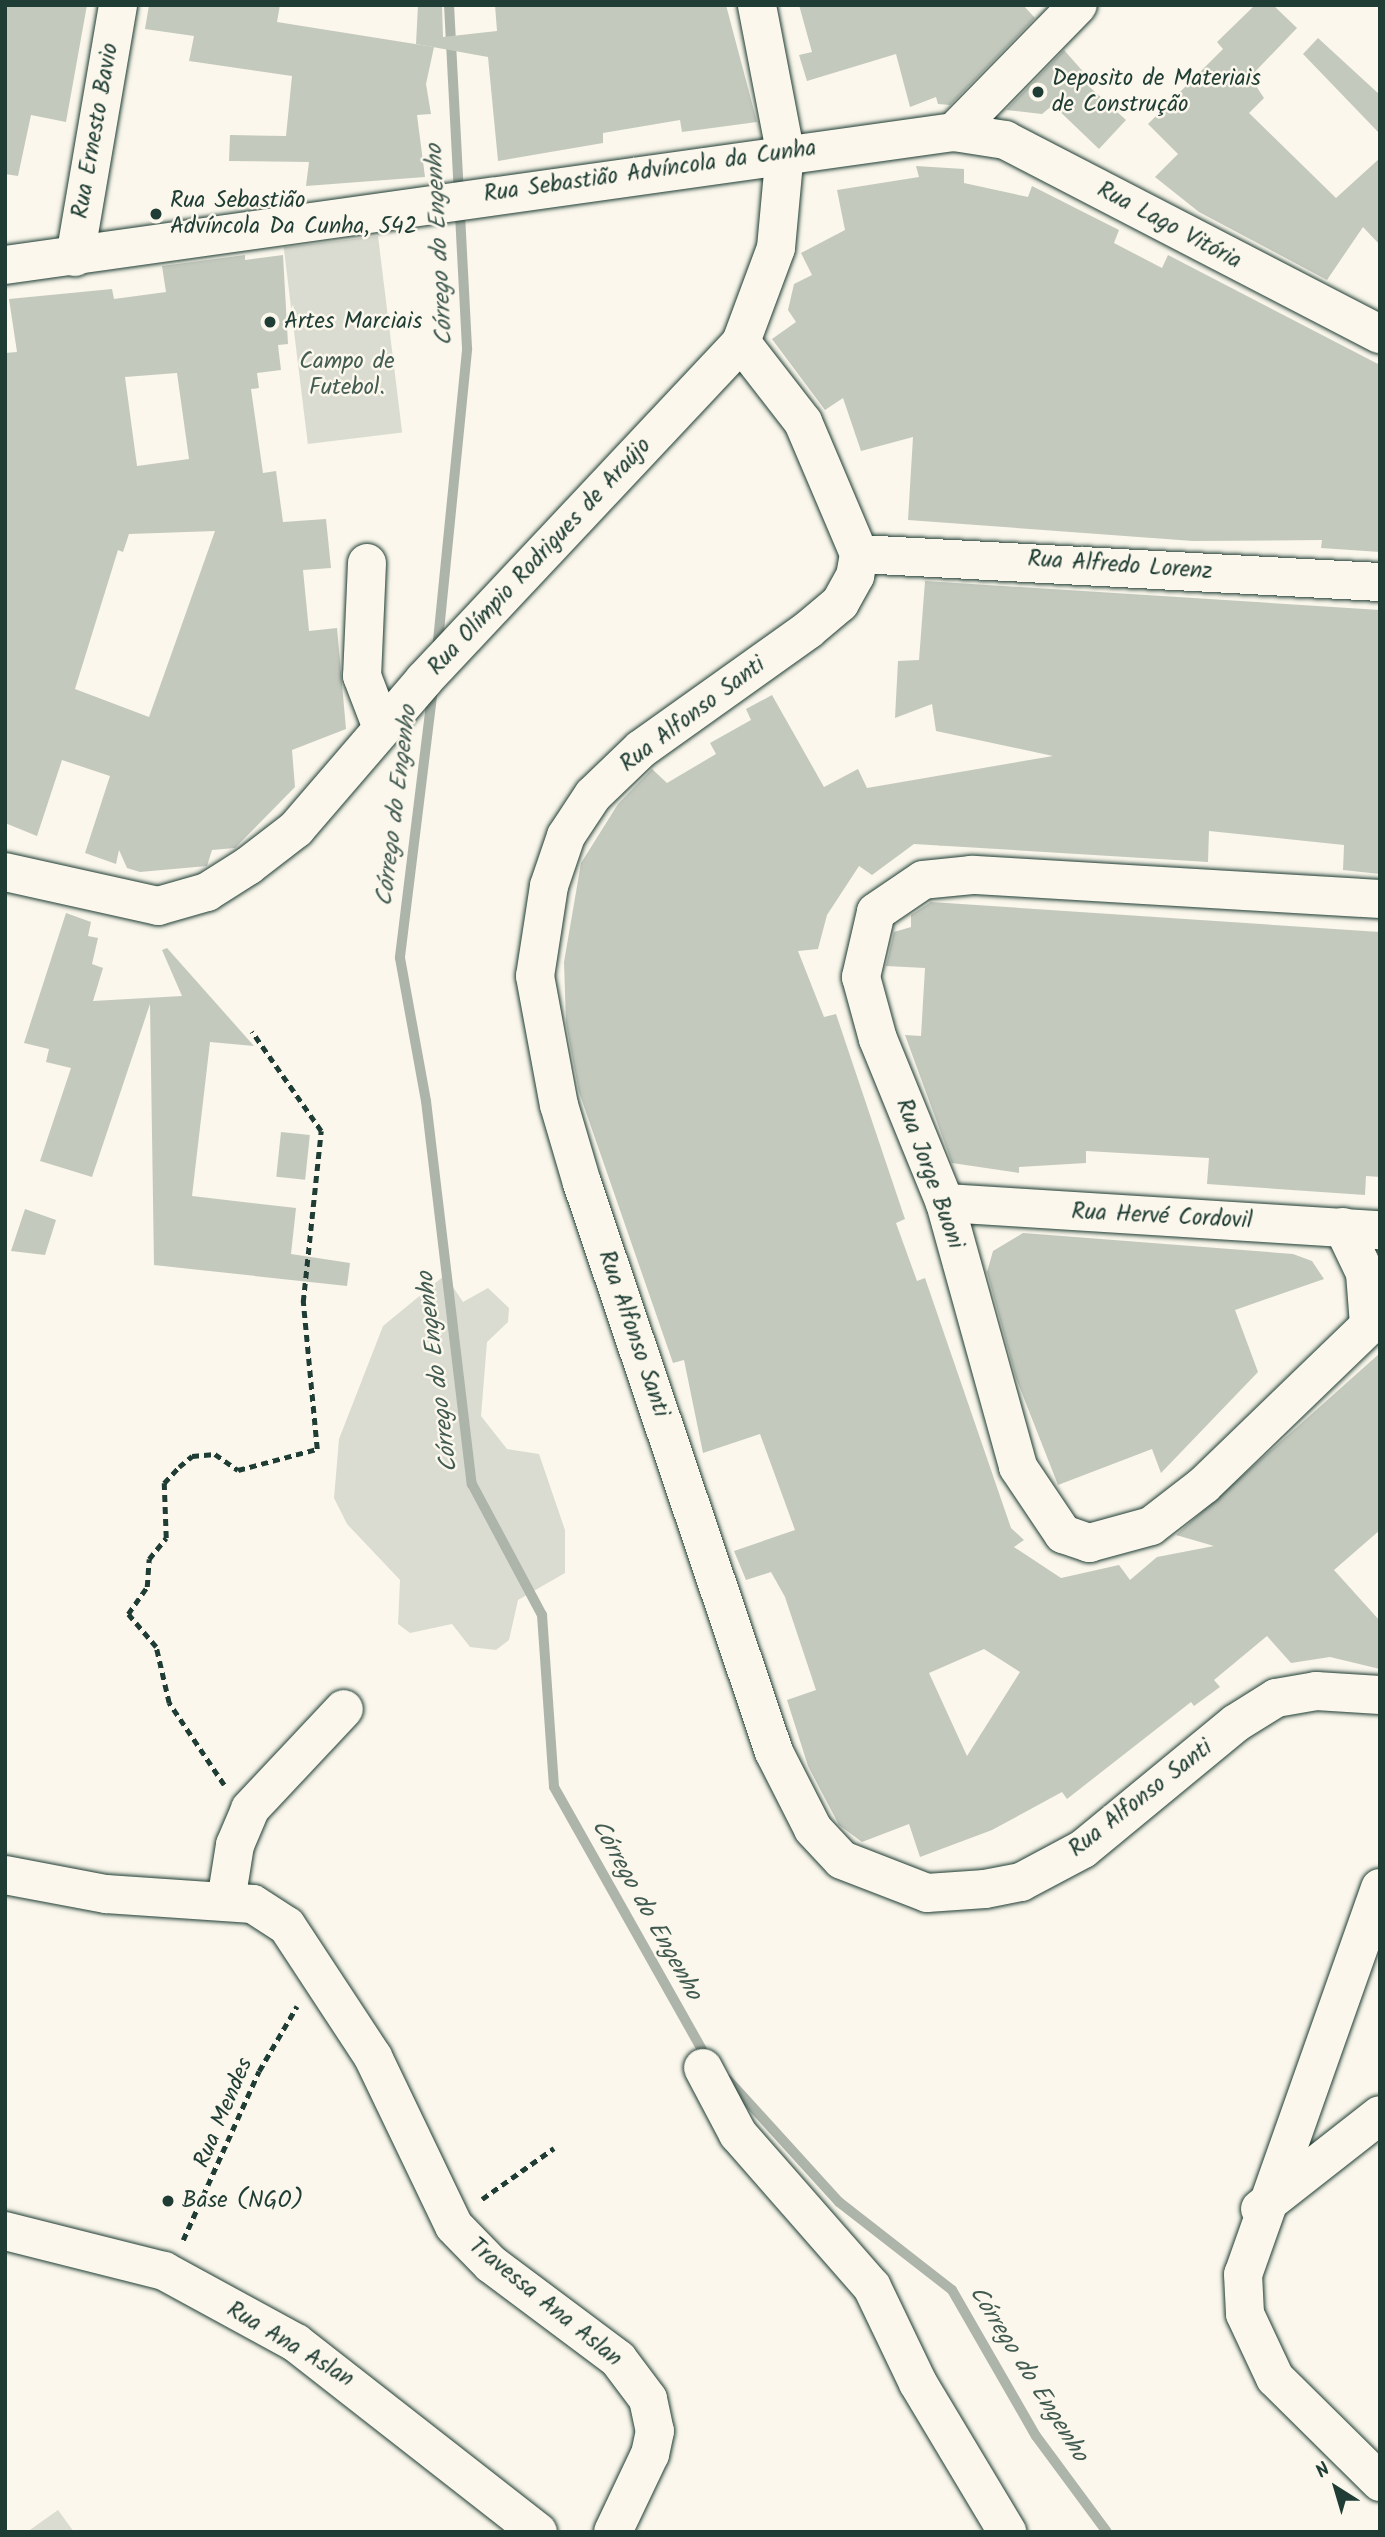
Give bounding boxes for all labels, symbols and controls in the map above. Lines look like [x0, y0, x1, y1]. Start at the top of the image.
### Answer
street label: Rua Ernesto Bavio [67, 41, 125, 221]
place label: Deposito de Materiais de Construção [1052, 65, 1261, 119]
marker: Deposito de Materiais de Construção [1030, 84, 1046, 100]
street label: Rua Sebastião Advíncola da Cunha [482, 135, 818, 209]
water label: Córrego do Engenho [420, 143, 460, 347]
street label: Rua Lago Vitória [1092, 176, 1246, 276]
place label: Rua Sebastião Advíncola Da Cunha, 542 [170, 187, 417, 241]
marker: Rua Sebastião Advíncola Da Cunha, 542 [148, 206, 164, 222]
place label: Artes Marciais [284, 308, 422, 336]
marker: Artes Marciais [262, 314, 278, 330]
park label: Campo de Futebol. [299, 348, 395, 402]
street label: Rua Olímpio Rodrigues de Araújo [423, 433, 657, 681]
street label: Rua Alfredo Lorenz [1027, 546, 1213, 586]
street label: Rua Alfonso Santi [615, 651, 771, 779]
water label: Córrego do Engenho [370, 704, 424, 908]
street label: Rua Jorge Buoni [889, 1095, 969, 1253]
street label: Rua Hervé Cordovil [1071, 1198, 1253, 1236]
street label: Rua Alfonso Santi [592, 1247, 674, 1421]
water label: Córrego do Engenho [411, 1270, 465, 1474]
street label: Rua Alfonso Santi [1064, 1734, 1218, 1864]
water label: Córrego do Engenho [584, 1815, 708, 2005]
street label: Rua Mendes [188, 2054, 260, 2172]
place label: Base (NGO) [182, 2187, 303, 2215]
marker: Base (NGO) [160, 2193, 176, 2209]
street label: Travessa Ana Aslan [463, 2233, 627, 2373]
water label: Córrego do Engenho [962, 2281, 1094, 2467]
street label: Rua Ana Aslan [222, 2296, 358, 2394]
north arrow [1301, 2453, 1371, 2523]
text: N [1310, 2456, 1337, 2487]

